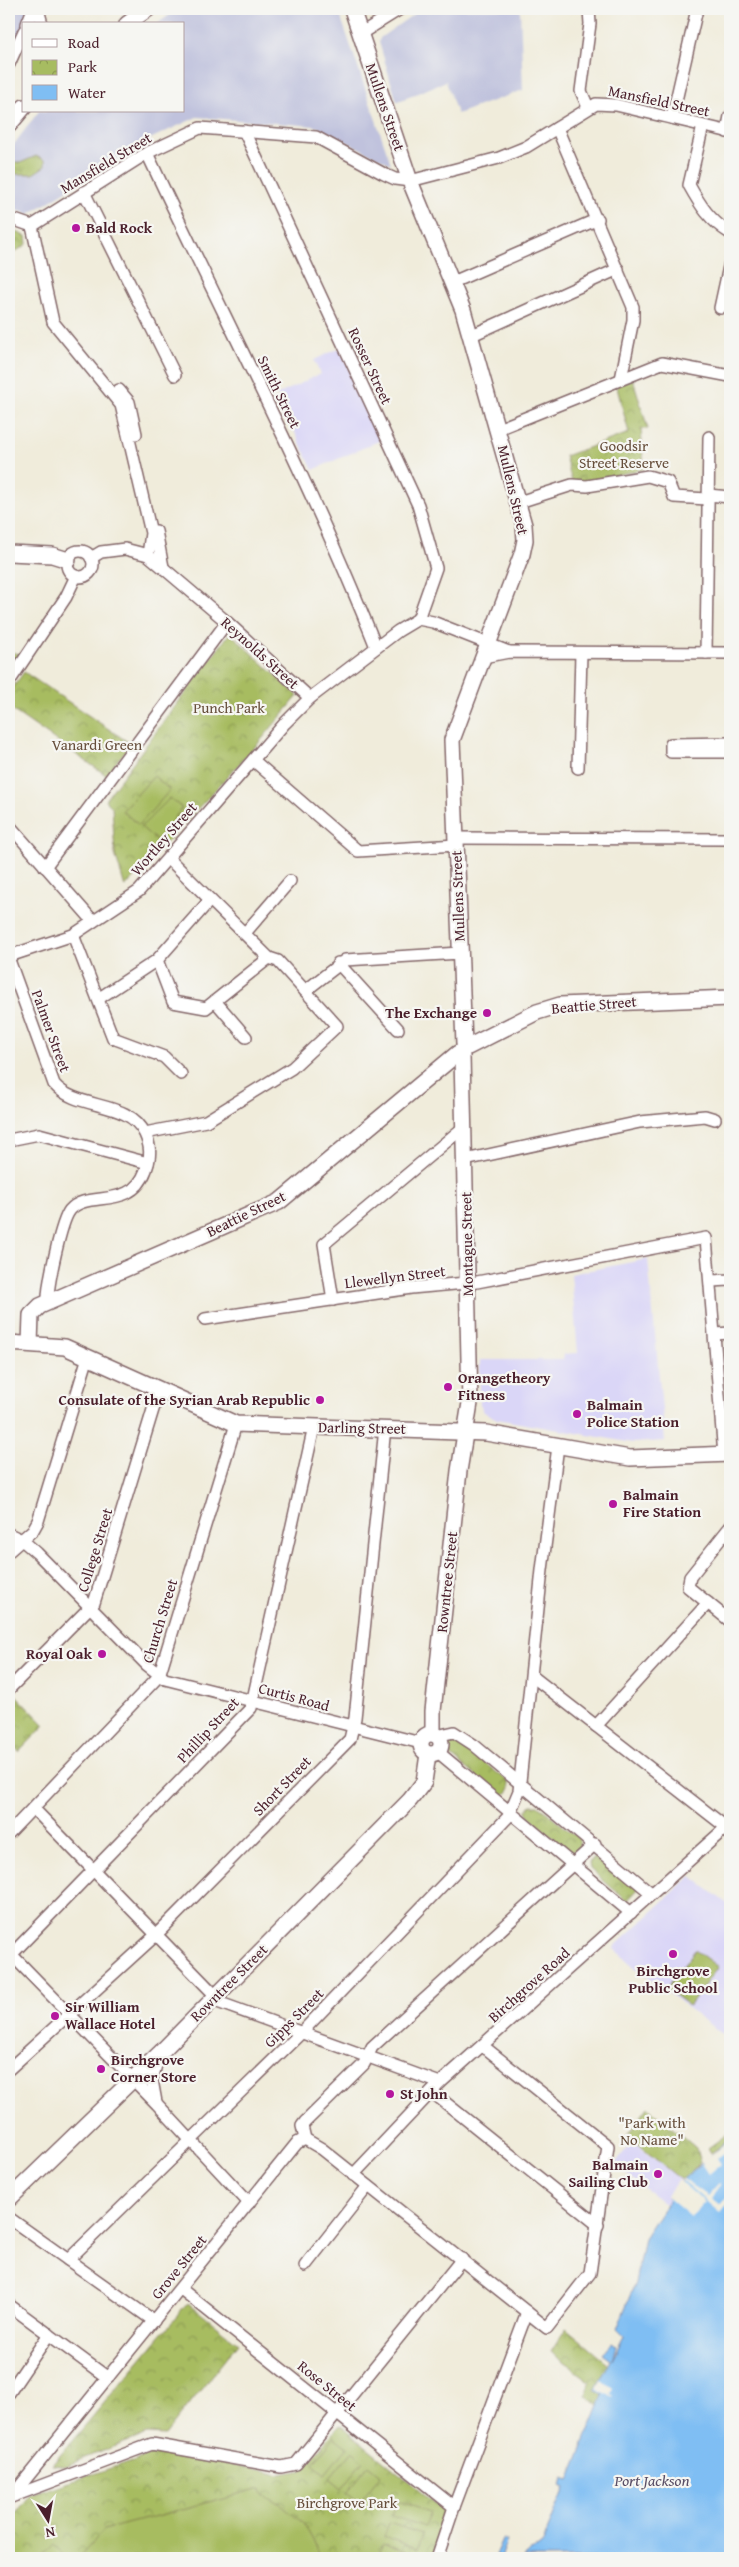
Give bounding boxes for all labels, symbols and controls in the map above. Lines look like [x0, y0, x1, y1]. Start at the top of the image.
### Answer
legend [22, 22, 185, 112]
text: Road [68, 32, 99, 53]
text: Park [68, 56, 97, 77]
street label: Mullens Street [361, 60, 411, 154]
street label: Mansfield Street [606, 80, 712, 122]
text: Water [68, 82, 106, 103]
street label: Mansfield Street [56, 127, 156, 198]
place label: Bald Rock [86, 217, 152, 238]
marker: Bald Rock [70, 222, 82, 234]
street label: Rosser Street [343, 324, 398, 408]
street label: Smith Street [253, 352, 306, 432]
park label: Goodsir Street Reserve [579, 435, 669, 473]
street label: Mullens Street [493, 443, 534, 538]
street label: Reynolds Street [217, 612, 305, 694]
park label: Punch Park [193, 697, 265, 718]
park label: Vanardi Green [52, 734, 143, 755]
street label: Wortley Street [126, 797, 202, 880]
street label: Mullens Street [445, 849, 470, 942]
street label: Palmer Street [27, 987, 76, 1076]
street label: Beattie Street [550, 990, 638, 1019]
place label: The Exchange [385, 1002, 477, 1023]
marker: The Exchange [481, 1007, 493, 1019]
street label: Beattie Street [203, 1185, 290, 1242]
street label: Montague Street [455, 1191, 478, 1297]
street label: Llewellyn Street [343, 1260, 447, 1293]
place label: Orangetheory Fitness [458, 1367, 551, 1405]
marker: Orangetheory Fitness [442, 1381, 454, 1393]
place label: Consulate of the Syrian Arab Republic [58, 1389, 310, 1410]
marker: Consulate of the Syrian Arab Republic [314, 1394, 326, 1406]
place label: Balmain Police Station [587, 1394, 679, 1432]
marker: Balmain Police Station [571, 1408, 583, 1420]
street label: Darling Street [318, 1416, 407, 1439]
place label: Balmain Fire Station [623, 1484, 701, 1522]
marker: Balmain Fire Station [607, 1498, 619, 1510]
street label: College Street [72, 1505, 117, 1595]
street label: Rowntree Street [431, 1530, 462, 1634]
street label: Church Street [137, 1576, 182, 1665]
place label: Royal Oak [26, 1643, 92, 1664]
marker: Royal Oak [96, 1648, 108, 1660]
street label: Curtis Road [256, 1677, 332, 1716]
street label: Phillip Street [172, 1692, 244, 1767]
street label: Short Street [248, 1750, 316, 1820]
street label: Rowntree Street [185, 1939, 273, 2026]
street label: Birchgrove Road [483, 1942, 574, 2027]
marker: Birchgrove Public School [667, 1948, 679, 1960]
place label: Birchgrove Public School [628, 1960, 718, 1998]
street label: Gipps Street [259, 1983, 329, 2052]
place label: Sir William Wallace Hotel [65, 1996, 156, 2034]
marker: Sir William Wallace Hotel [49, 2010, 61, 2022]
place label: Birchgrove Corner Store [111, 2049, 196, 2087]
marker: Birchgrove Corner Store [95, 2063, 107, 2075]
place label: St John [400, 2083, 448, 2104]
marker: St John [384, 2088, 396, 2100]
park label: "Park with No Name" [618, 2112, 686, 2150]
place label: Balmain Sailing Club [568, 2154, 648, 2192]
marker: Balmain Sailing Club [652, 2168, 664, 2180]
street label: Grove Street [146, 2229, 212, 2303]
street label: Rose Street [293, 2355, 362, 2416]
water label: Port Jackson [613, 2468, 690, 2492]
park label: Birchgrove Park [297, 2492, 398, 2513]
north arrow [22, 2494, 72, 2544]
text: N [43, 2522, 57, 2544]

